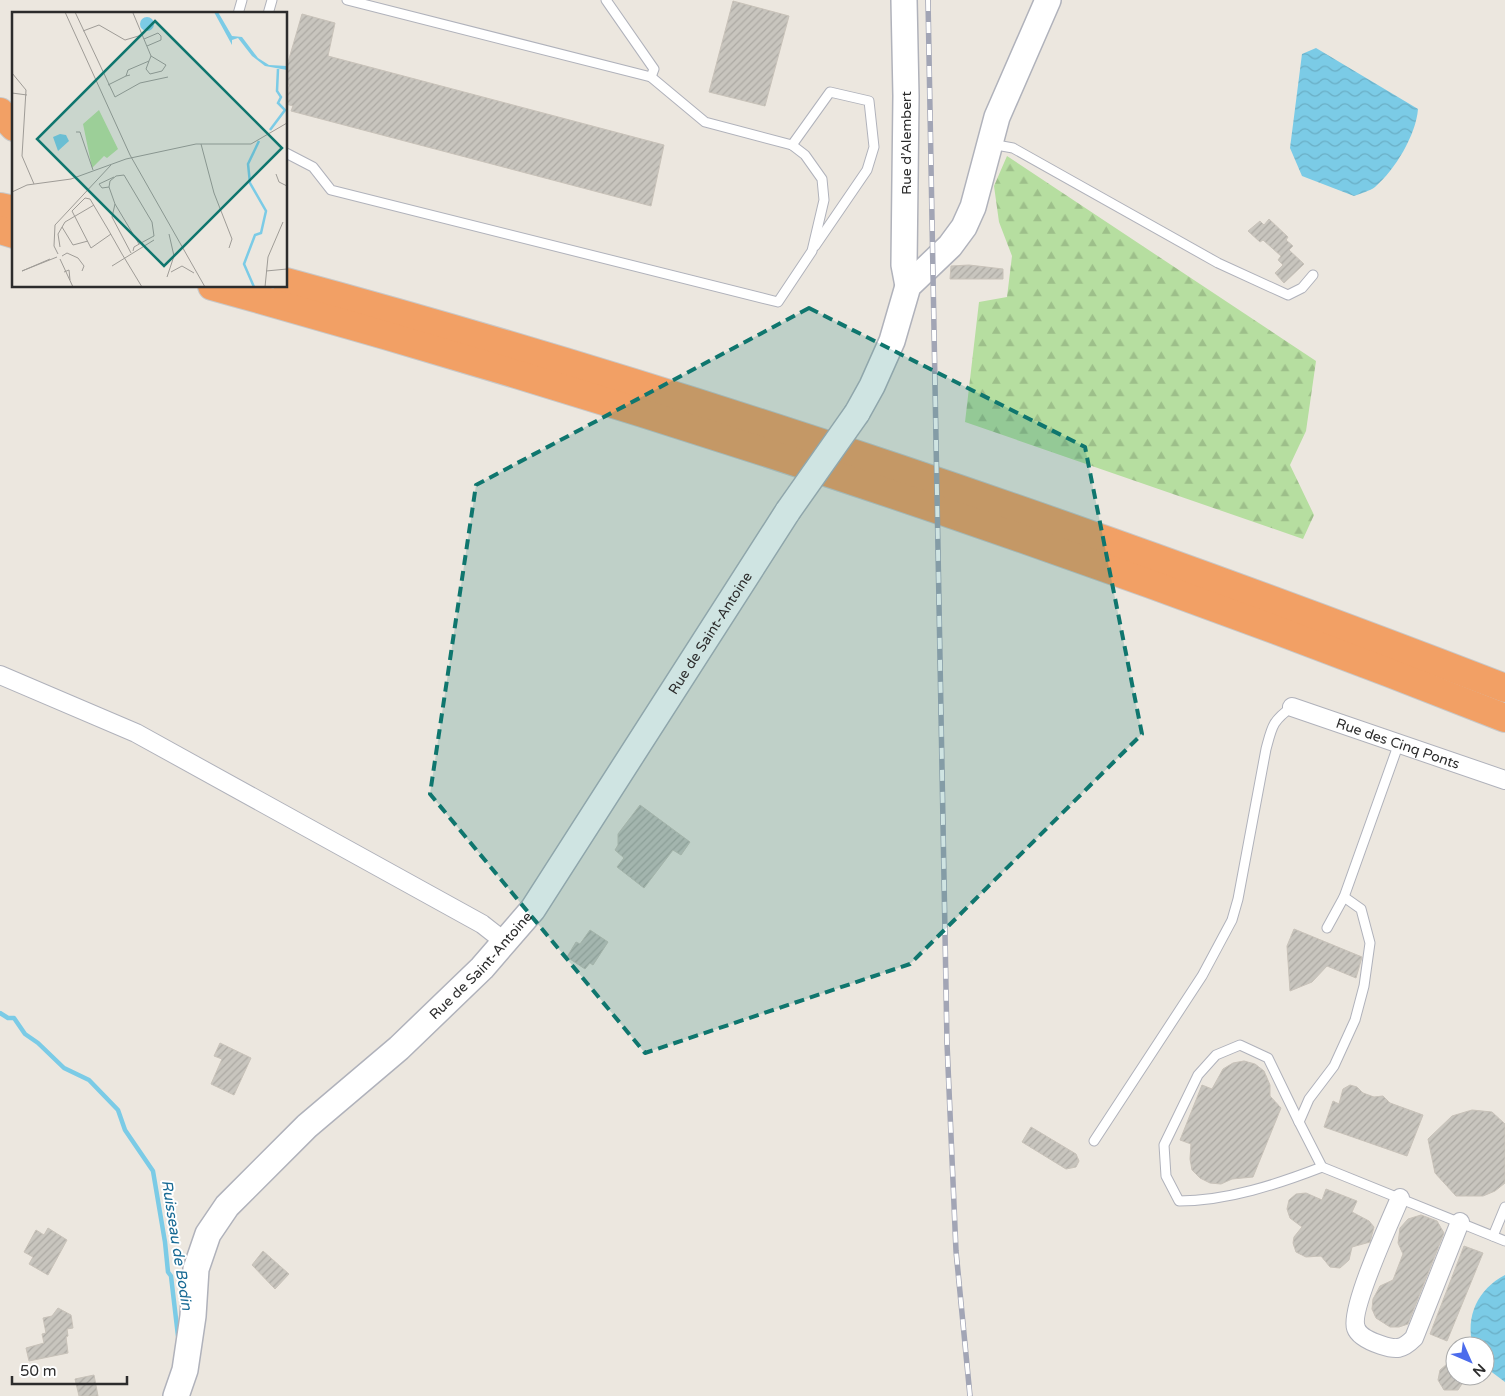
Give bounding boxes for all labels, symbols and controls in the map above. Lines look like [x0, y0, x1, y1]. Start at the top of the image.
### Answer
inset map [12, 12, 288, 288]
street label: Rue d’Alembert [898, 91, 915, 195]
street label: Rue de Saint-Antoine [664, 568, 755, 697]
street label: Rue des Cinq Ponts [1334, 714, 1462, 772]
street label: Rue de Saint-Antoine [426, 908, 536, 1023]
water label: Ruisseau de Bodin [158, 1179, 196, 1312]
north arrow [1445, 1336, 1495, 1386]
scale bar [12, 1354, 128, 1386]
text: N [1469, 1360, 1489, 1380]
text: 50 m [20, 1362, 57, 1380]

